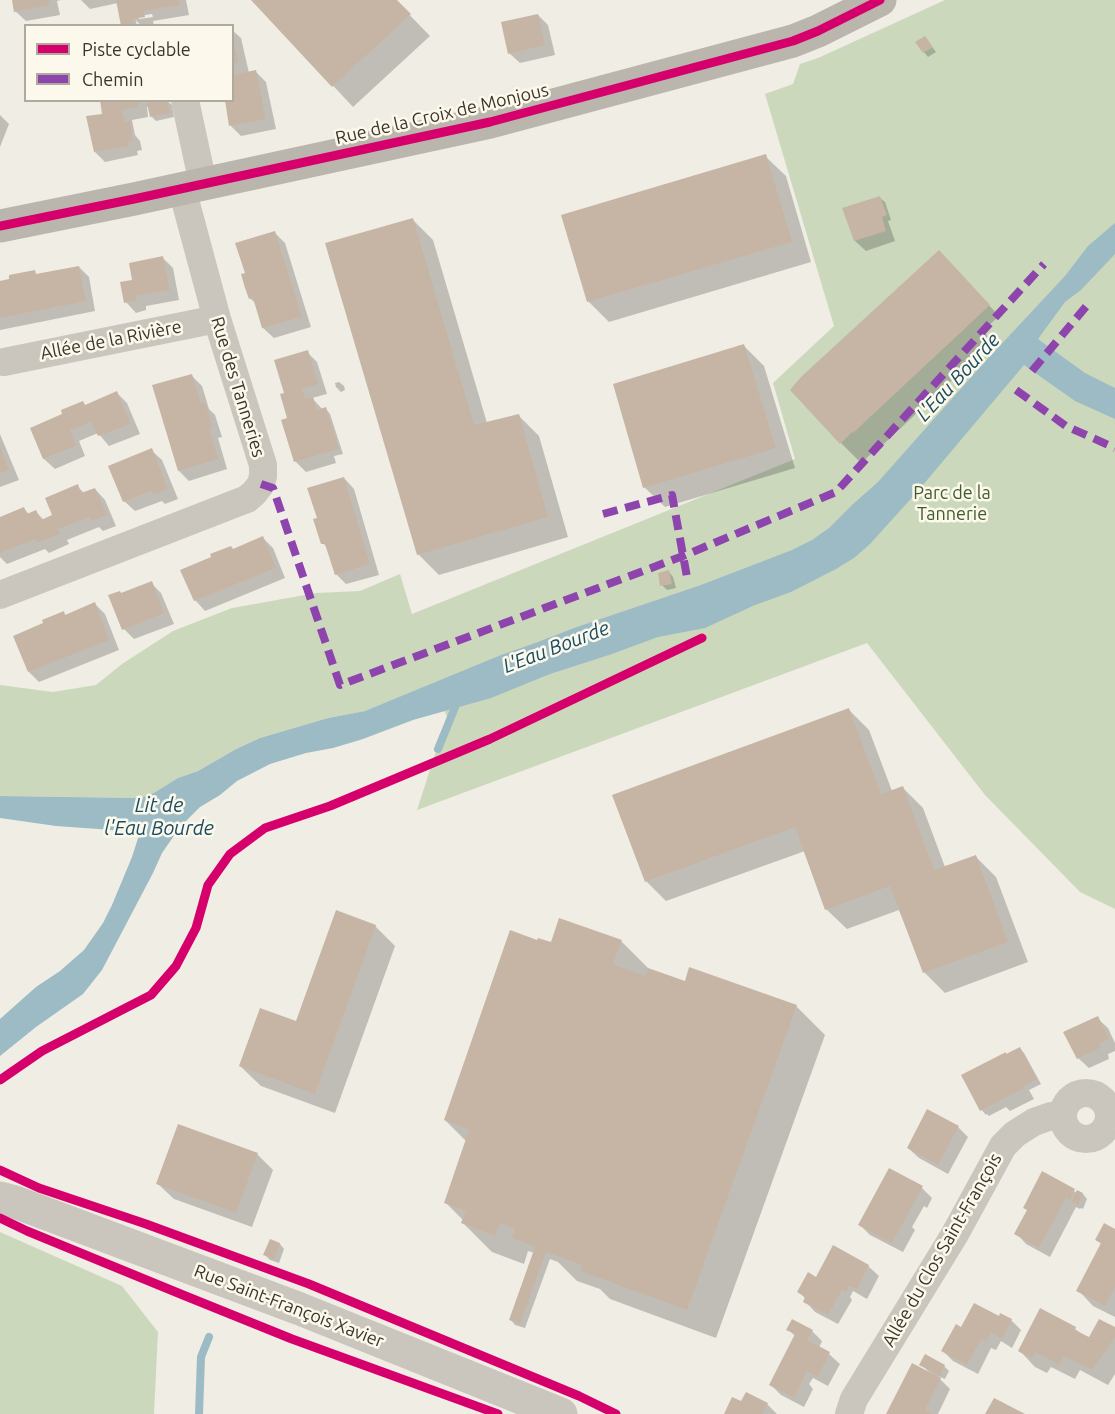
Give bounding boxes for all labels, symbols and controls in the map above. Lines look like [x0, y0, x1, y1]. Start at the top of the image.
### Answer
legend [24, 24, 234, 102]
text: Piste cyclable [82, 39, 191, 59]
text: Chemin [82, 69, 143, 89]
street label: Rue de la Croix de Monjous [333, 79, 551, 149]
street label: Rue des Tanneries [206, 314, 270, 460]
street label: Allée de la Rivière [39, 316, 183, 364]
water label: L'Eau Bourde [911, 328, 1005, 426]
park label: Parc de la Tannerie [913, 482, 991, 524]
water label: L'Eau Bourde [499, 616, 613, 678]
water label: Lit de l'Eau Bourde [104, 793, 214, 840]
street label: Allée du Clos Saint-François [878, 1149, 1006, 1351]
street label: Rue Saint-François Xavier [191, 1260, 387, 1352]

